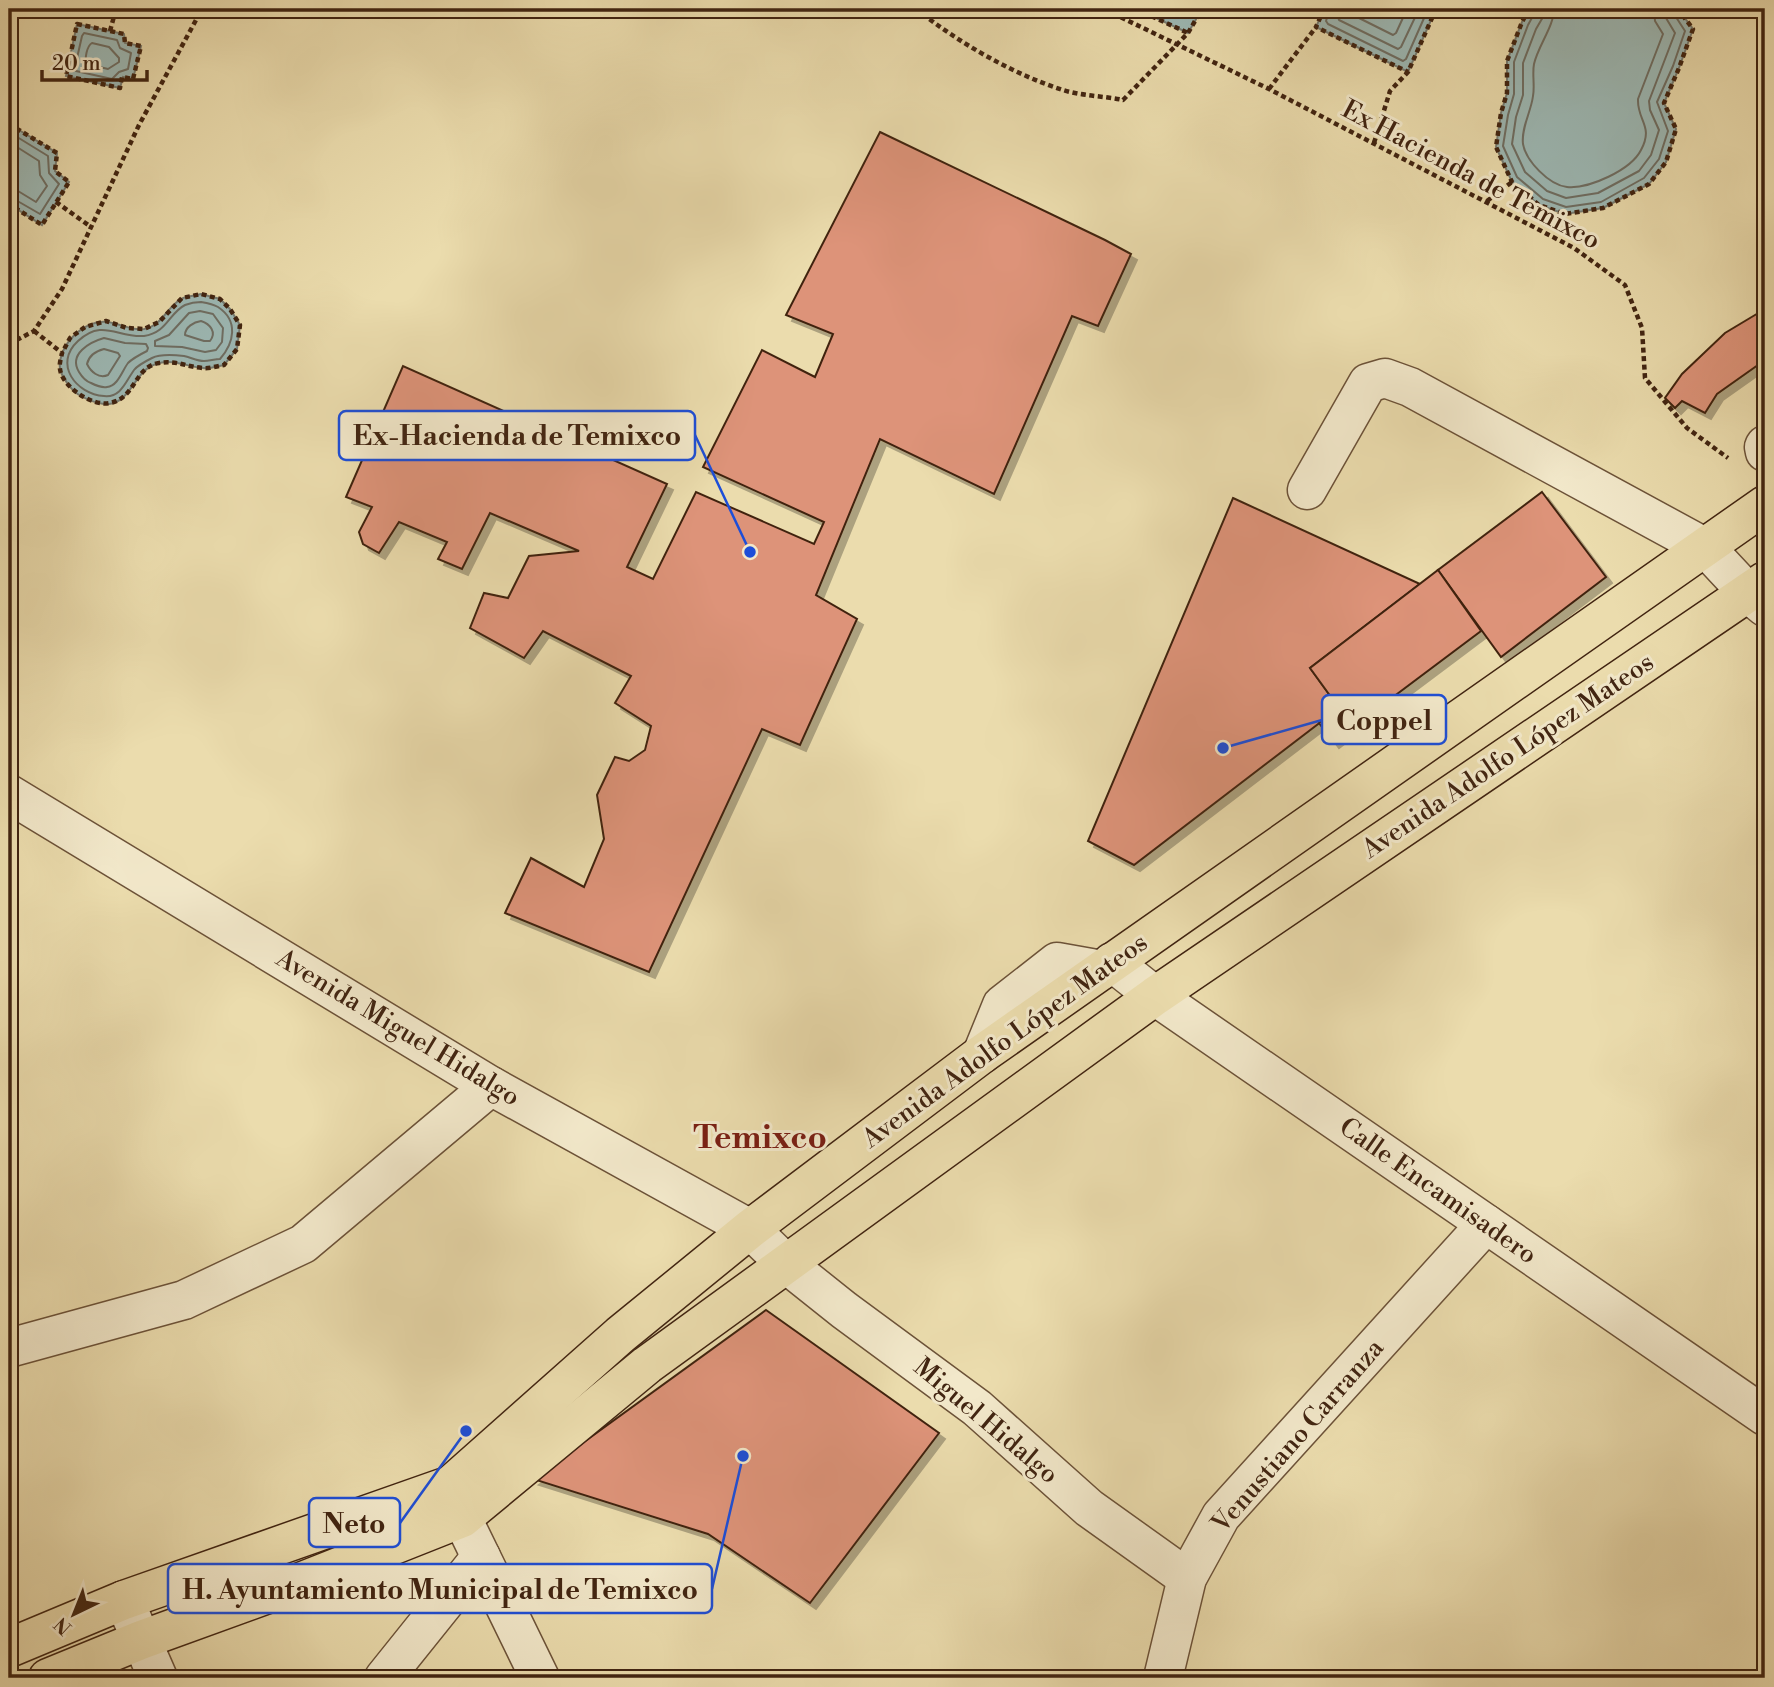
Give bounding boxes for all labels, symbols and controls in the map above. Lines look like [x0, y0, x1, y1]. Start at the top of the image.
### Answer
scale bar [42, 38, 147, 82]
text: 20 m [52, 51, 101, 77]
street label: Ex Hacienda de Temixco [1336, 93, 1606, 257]
callout: Ex-Hacienda de Temixco [339, 411, 695, 460]
text: Ex-Hacienda de Temixco [353, 419, 681, 454]
street label: Avenida Adolfo López Mateos [1355, 646, 1660, 866]
callout: Coppel [1322, 695, 1446, 744]
text: Coppel [1336, 704, 1432, 739]
street label: Avenida Adolfo López Mateos [855, 927, 1154, 1156]
street label: Avenida Miguel Hidalgo [269, 942, 526, 1113]
street label: Calle Encamisadero [1333, 1111, 1543, 1271]
district label: Temixco [693, 1118, 827, 1159]
street label: Venustiano Carranza [1205, 1332, 1391, 1540]
street label: Miguel Hidalgo [907, 1351, 1065, 1491]
callout: Neto [309, 1498, 400, 1547]
text: Neto [322, 1507, 386, 1542]
callout: H. Ayuntamiento Municipal de Temixco [168, 1564, 712, 1613]
text: H. Ayuntamiento Municipal de Temixco [182, 1573, 698, 1608]
north arrow [38, 1578, 108, 1648]
text: N [49, 1612, 77, 1640]

